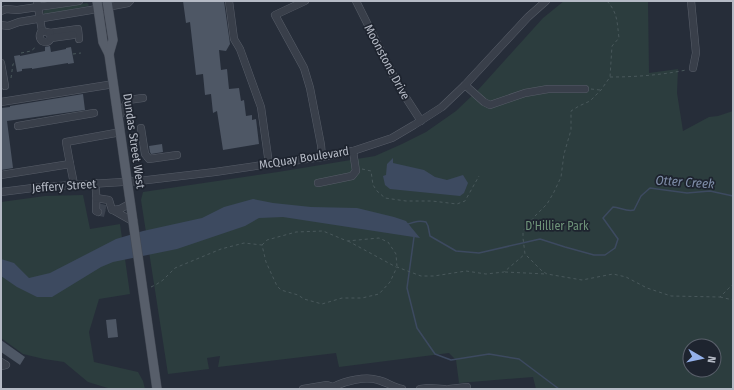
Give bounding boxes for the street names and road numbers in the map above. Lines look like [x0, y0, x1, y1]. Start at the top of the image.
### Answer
street label: Moonstone Drive [361, 22, 413, 102]
street label: Dundas Street West [120, 93, 148, 190]
street label: McQuay Boulevard [258, 144, 350, 172]
street label: Jeffery Street [31, 177, 97, 195]

